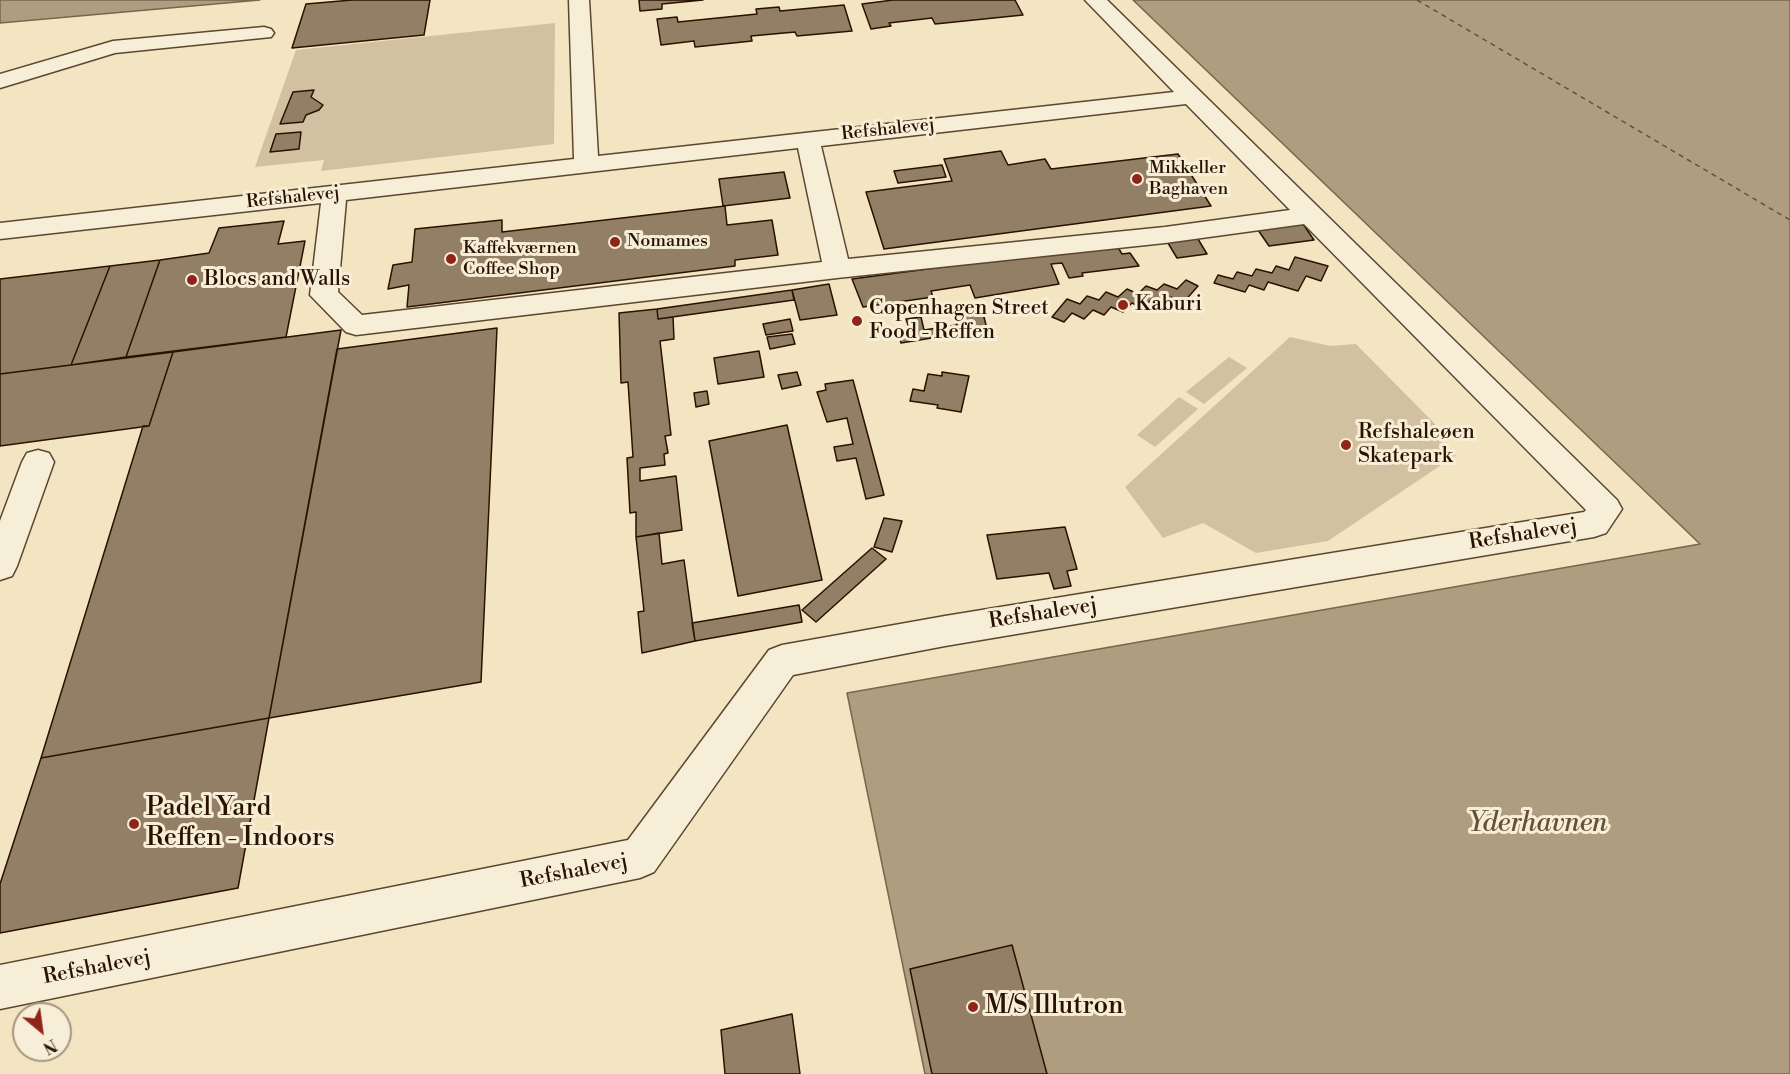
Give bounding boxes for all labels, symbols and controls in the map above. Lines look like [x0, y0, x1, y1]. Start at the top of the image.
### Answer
street label: Refshalevej [840, 114, 936, 146]
place label: Mikkeller Baghaven [1149, 158, 1228, 201]
marker: Mikkeller Baghaven [1130, 172, 1144, 186]
street label: Refshalevej [245, 182, 341, 214]
place label: Nomames [627, 231, 708, 253]
marker: Nomames [608, 235, 622, 249]
place label: Kaffekværnen Coffee Shop [463, 238, 577, 280]
marker: Kaffekværnen Coffee Shop [444, 252, 458, 266]
place label: Blocs and Walls [204, 267, 350, 293]
marker: Blocs and Walls [185, 273, 199, 287]
place label: Kaburi [1135, 292, 1202, 318]
place label: Copenhagen Street Food - Reffen [869, 296, 1049, 346]
marker: Kaburi [1116, 298, 1130, 312]
marker: Copenhagen Street Food - Reffen [850, 314, 864, 328]
place label: Refshaleøen Skatepark [1358, 420, 1475, 470]
marker: Refshaleøen Skatepark [1339, 438, 1353, 452]
street label: Refshalevej [1467, 514, 1579, 556]
street label: Refshalevej [987, 593, 1099, 635]
place label: Padel Yard Reffen - Indoors [146, 793, 335, 855]
water label: Yderhavnen [1469, 809, 1607, 841]
marker: Padel Yard Reffen - Indoors [127, 817, 141, 831]
street label: Refshalevej [518, 849, 630, 895]
street label: Refshalevej [41, 945, 153, 991]
place label: M/S Illutron [985, 991, 1124, 1023]
marker: M/S Illutron [966, 1000, 980, 1014]
north arrow [12, 1002, 72, 1062]
text: N [39, 1034, 60, 1058]

